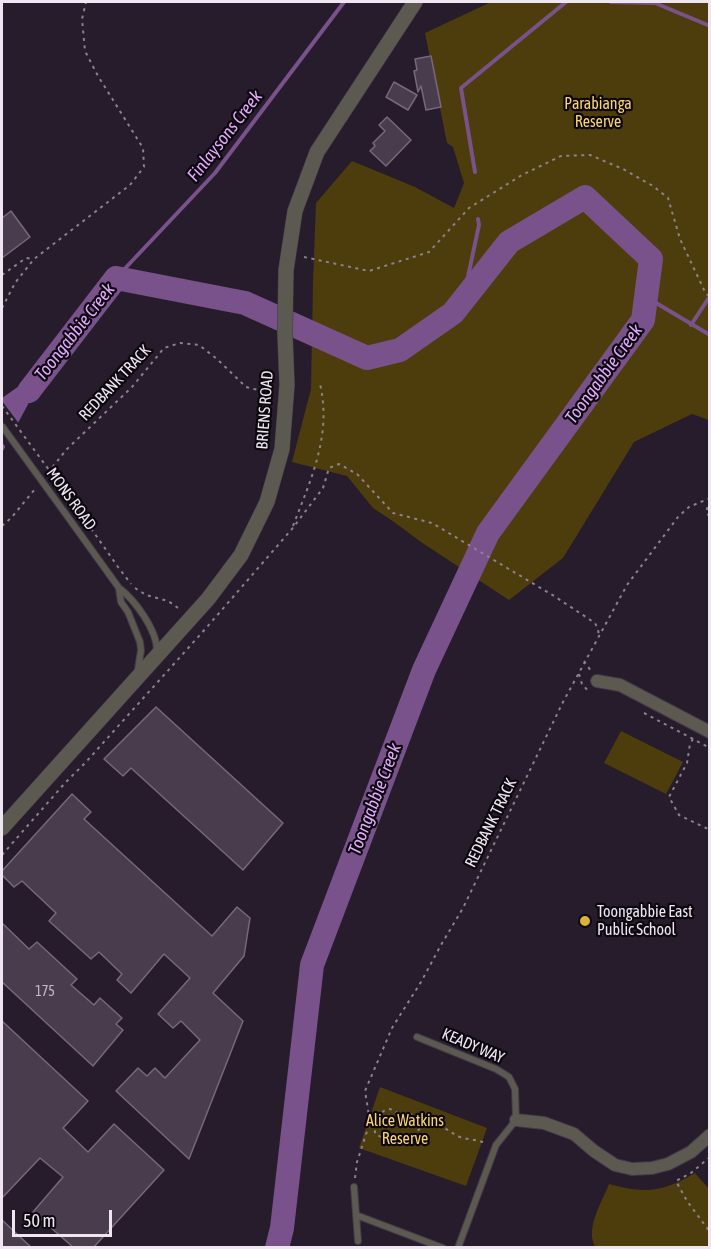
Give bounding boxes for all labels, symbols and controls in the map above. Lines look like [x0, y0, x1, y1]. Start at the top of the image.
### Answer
water label: Finlaysons Creek [183, 86, 267, 186]
park label: Parabianga Reserve [564, 94, 632, 132]
water label: Toongabbie Creek [30, 279, 120, 385]
water label: Toongabbie Creek [561, 320, 647, 428]
street label: REDBANK TRACK [75, 341, 155, 425]
street label: BRIENS ROAD [253, 370, 277, 450]
street label: MONS ROAD [42, 464, 100, 534]
water label: Toongabbie Creek [344, 740, 406, 858]
street label: REDBANK TRACK [461, 775, 521, 871]
place label: Toongabbie East Public School [597, 902, 693, 940]
marker: Toongabbie East Public School [578, 914, 592, 928]
house number: 175 [35, 984, 55, 1000]
street label: KEADY WAY [439, 1024, 507, 1068]
park label: Alice Watkins Reserve [366, 1111, 444, 1149]
scale bar [15, 1198, 116, 1236]
text: 50 m [23, 1210, 55, 1231]

